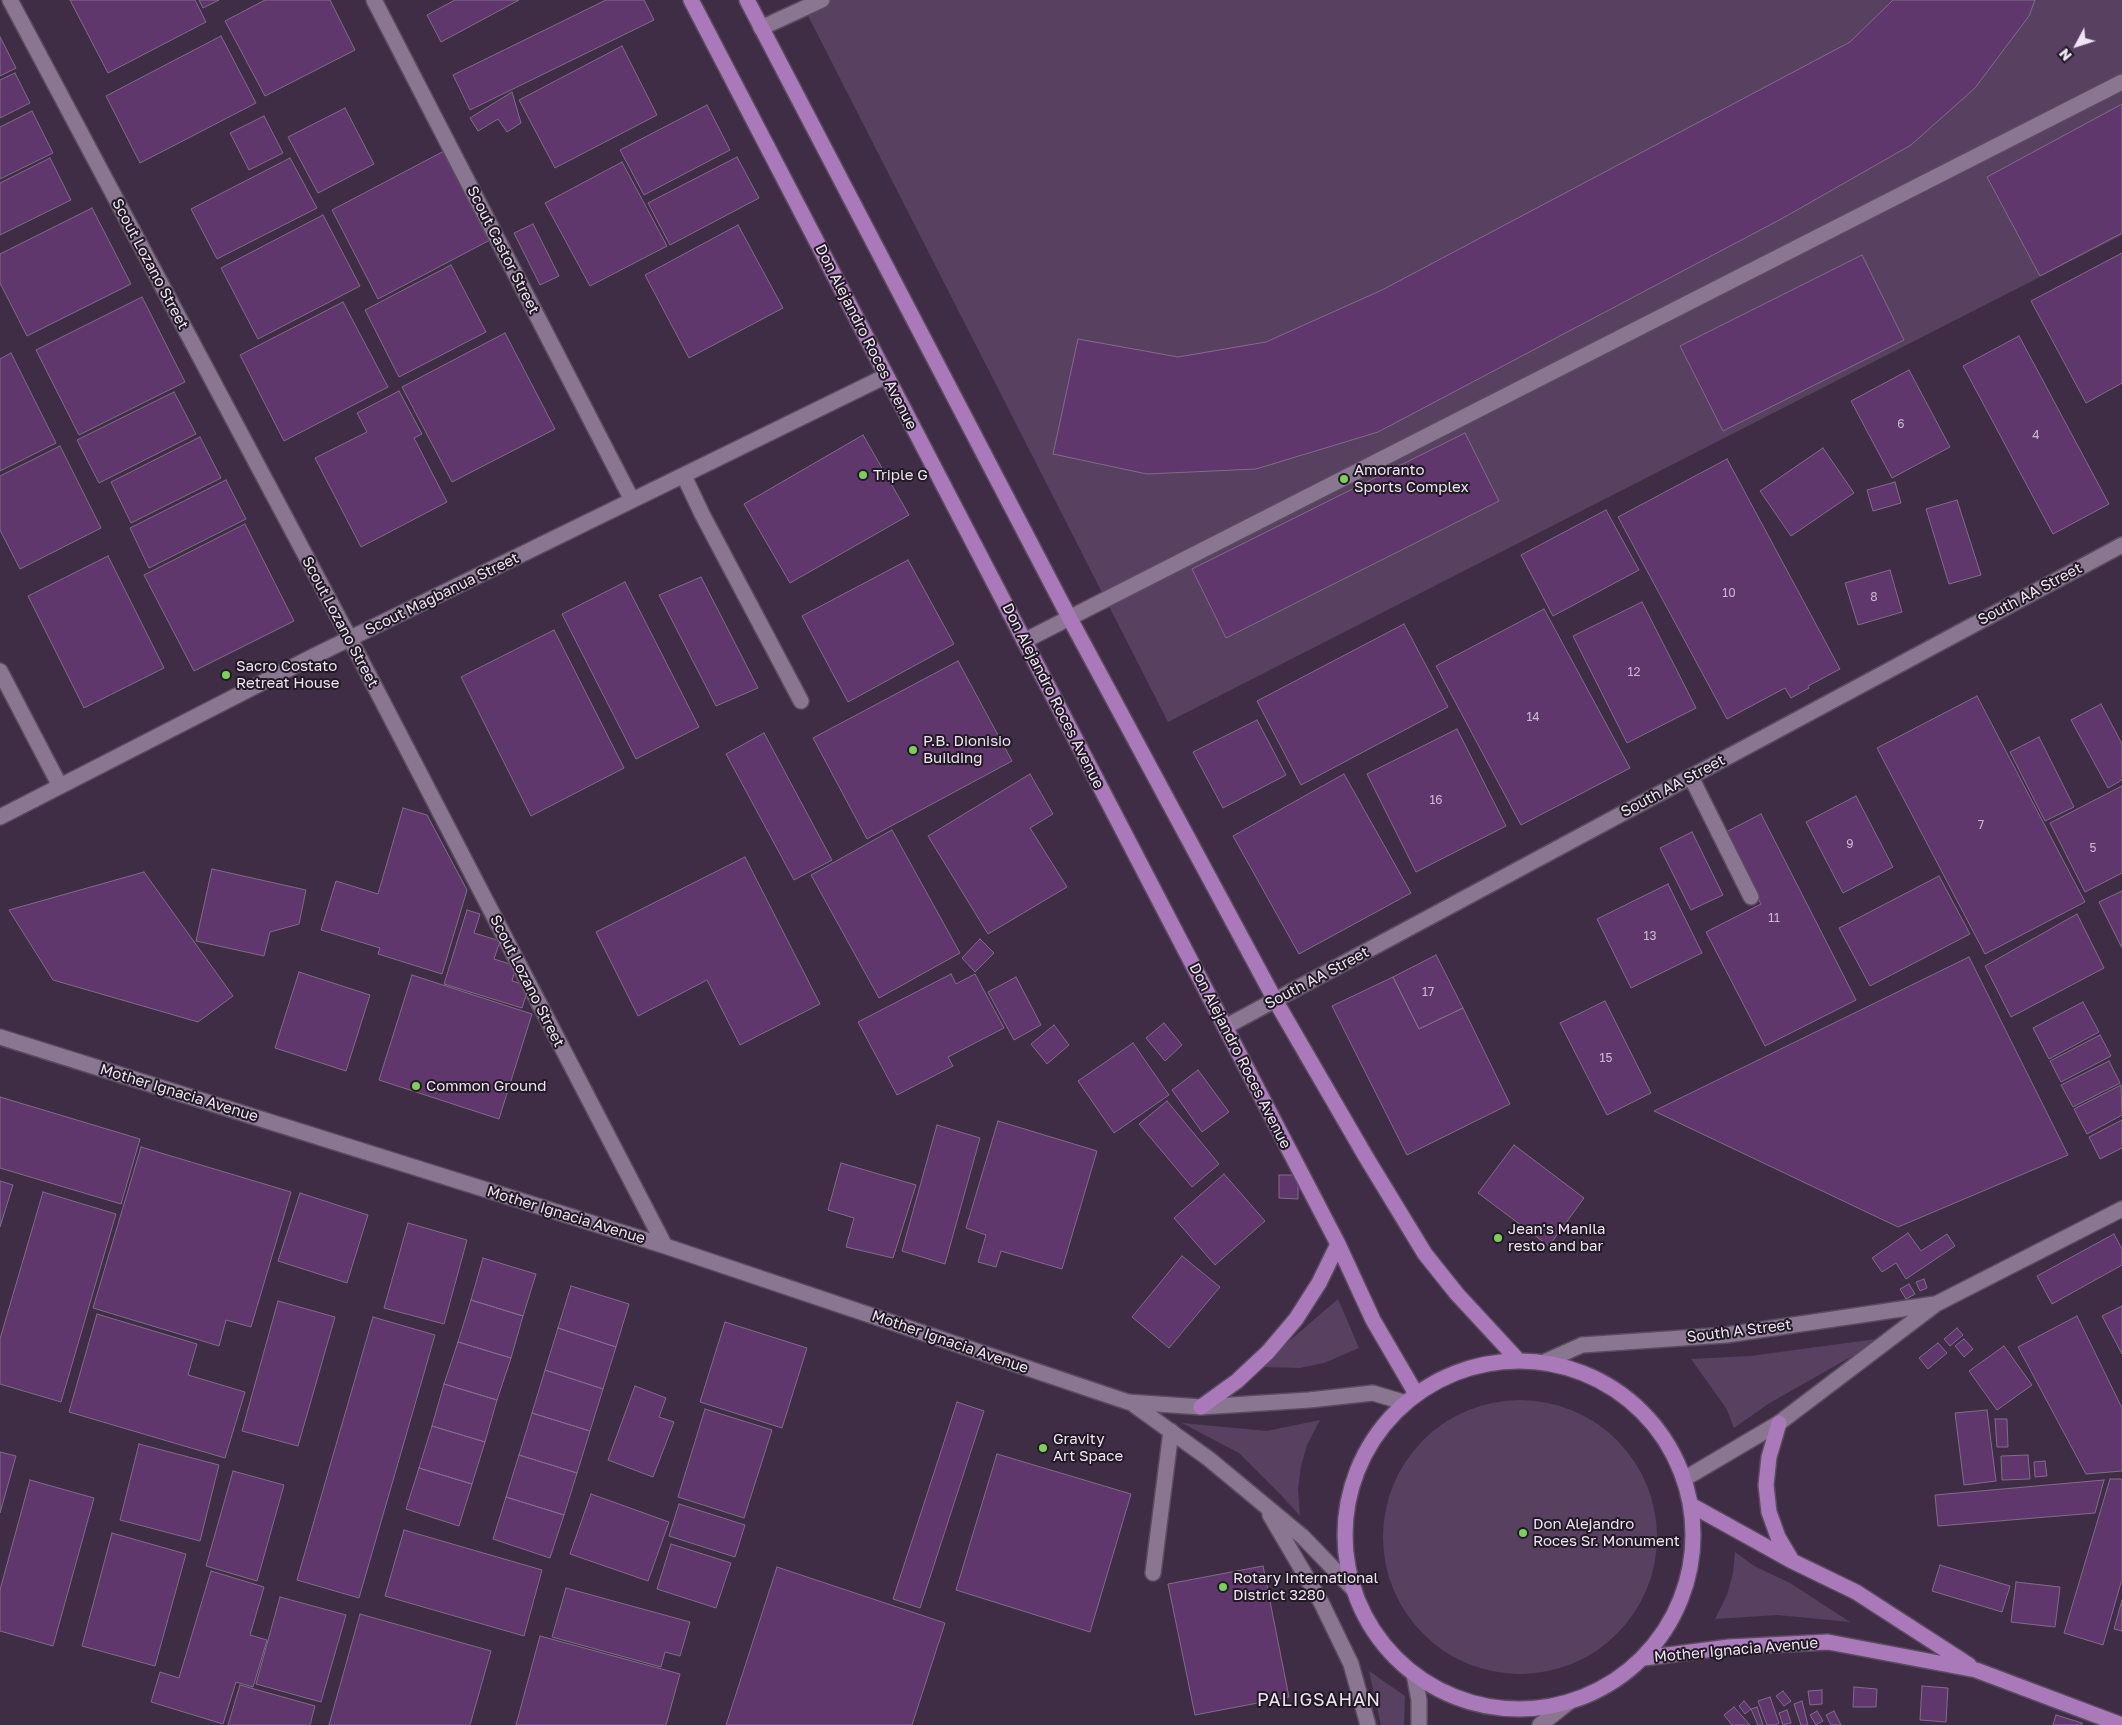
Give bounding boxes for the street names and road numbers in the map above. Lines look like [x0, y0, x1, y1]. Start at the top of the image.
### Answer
street label: Scout Castor Street [463, 183, 543, 317]
street label: Scout Lozano Street [108, 196, 192, 332]
street label: Don Alejandro Roces Avenue [811, 241, 921, 433]
street label: Scout Magbanua Street [362, 549, 522, 639]
street label: Scout Lozano Street [298, 554, 382, 690]
street label: South AA Street [1975, 559, 2085, 629]
street label: Don Alejandro Roces Avenue [998, 600, 1108, 792]
street label: South AA Street [1618, 751, 1728, 821]
street label: Scout Lozano Street [486, 912, 568, 1050]
street label: South AA Street [1262, 943, 1372, 1013]
street label: Don Alejandro Roces Avenue [1185, 960, 1295, 1152]
street label: Mother Ignacia Avenue [98, 1060, 260, 1126]
street label: Mother Ignacia Avenue [485, 1182, 647, 1248]
street label: Mother Ignacia Avenue [869, 1307, 1031, 1377]
street label: South A Street [1686, 1316, 1792, 1346]
street label: Mother Ignacia Avenue [1653, 1634, 1819, 1666]

